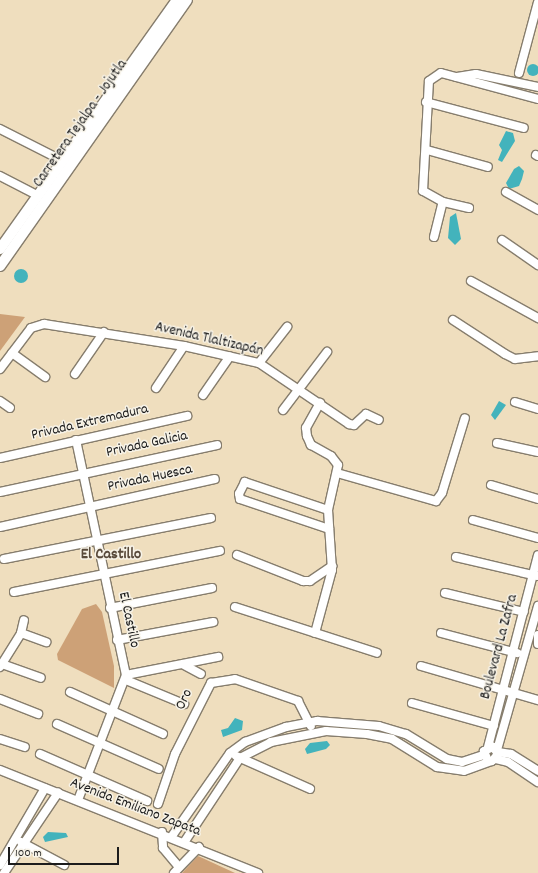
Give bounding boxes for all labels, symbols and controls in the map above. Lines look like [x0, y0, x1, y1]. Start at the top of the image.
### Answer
street label: Carretera Tejalpa - Jojutla [30, 57, 132, 191]
street label: Avenida Tlaltizapán [153, 319, 265, 361]
street label: Privada Extremadura [30, 401, 150, 445]
street label: Privada Galicia [105, 428, 189, 462]
street label: Privada Huesca [106, 461, 194, 497]
district label: El Castillo [81, 545, 141, 565]
street label: El Castillo [113, 590, 143, 650]
street label: Boulevard La Zafra [477, 593, 523, 701]
street label: Oro [172, 687, 198, 713]
street label: Avenida Emiliano Zapata [67, 775, 203, 841]
scale bar [10, 839, 121, 865]
text: 100 m [15, 845, 42, 862]

